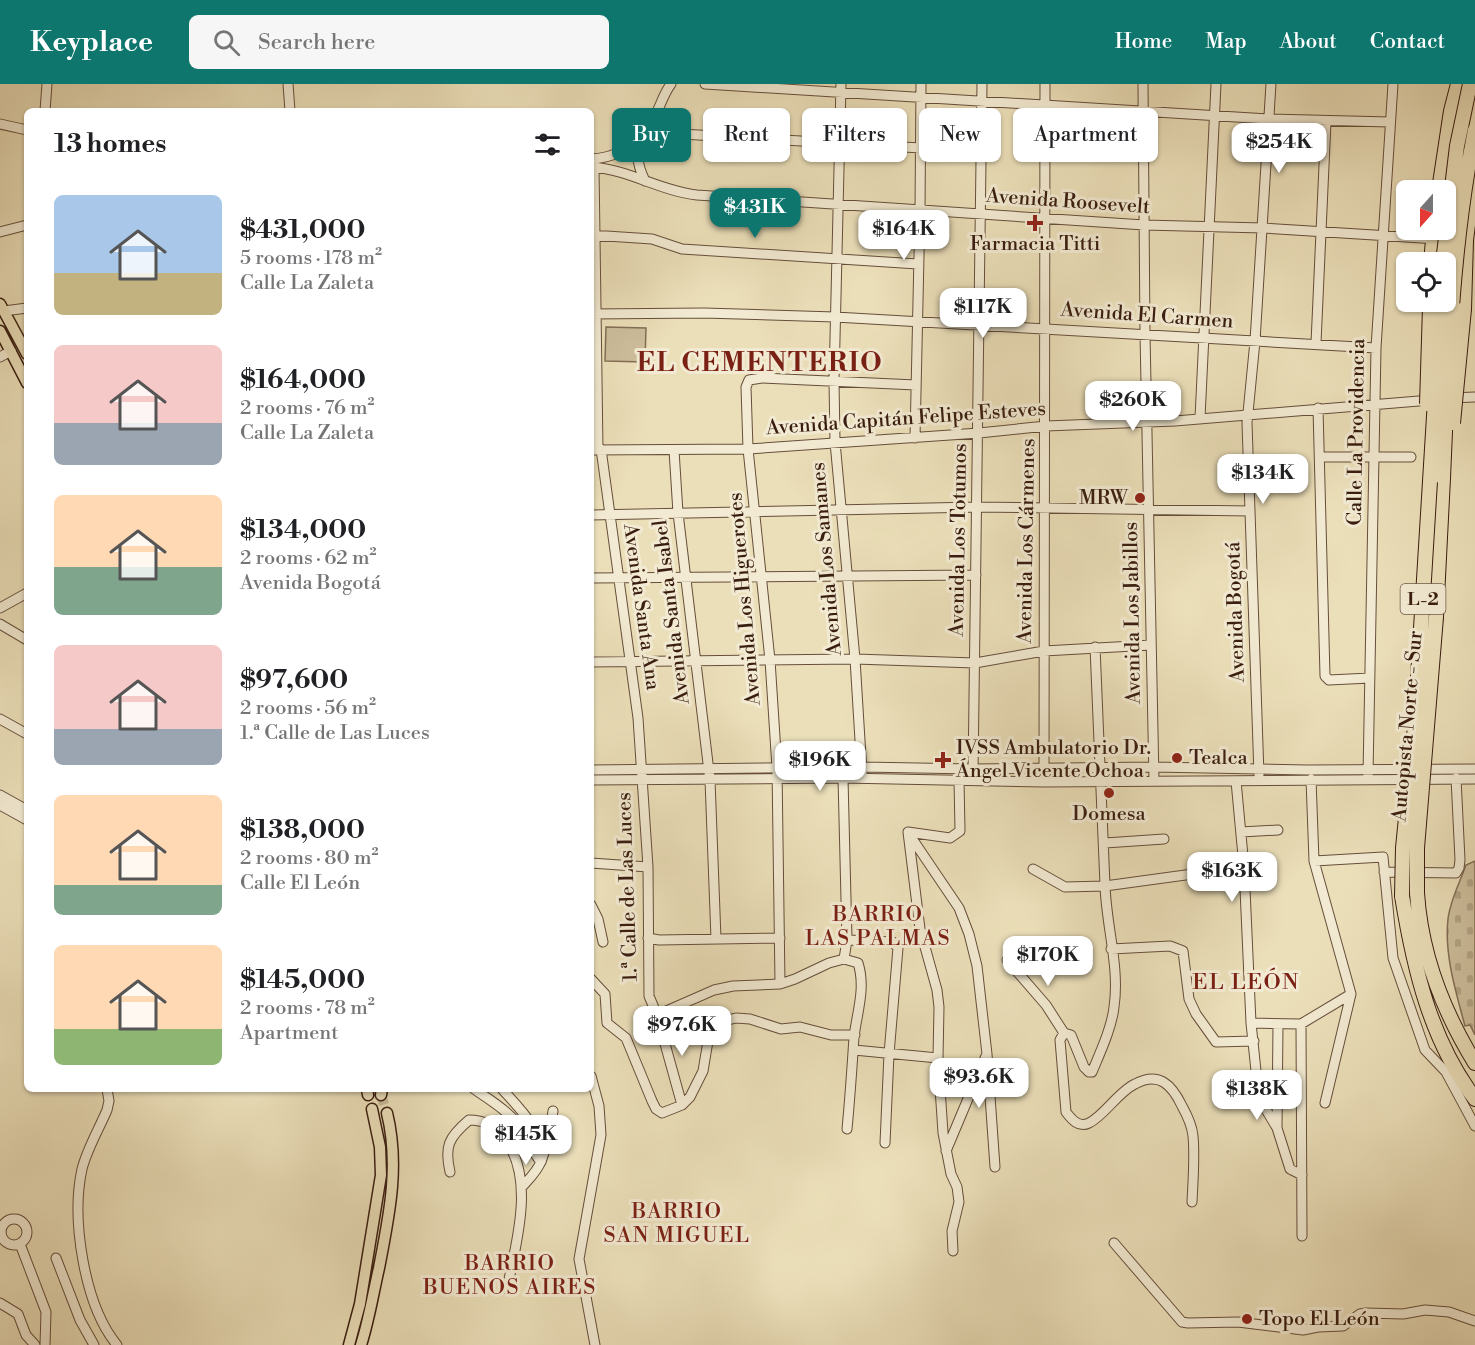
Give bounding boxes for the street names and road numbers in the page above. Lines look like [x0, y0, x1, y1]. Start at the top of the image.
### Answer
street label: Avenida Roosevelt [984, 184, 1151, 220]
street label: Avenida El Carmen [1059, 297, 1234, 335]
street label: Calle La Providencia [1343, 337, 1371, 526]
street label: Avenida Capitán Felipe Esteves [764, 397, 1047, 441]
street label: Avenida Los Cármenes [1013, 438, 1041, 645]
street label: Avenida Los Totumos [945, 443, 973, 638]
street label: Avenida Los Samanes [806, 461, 848, 658]
street label: Avenida Los Higuerotes [723, 491, 767, 708]
street label: Avenida Santa Isabel [648, 518, 696, 707]
street label: Avenida Santa Ana [617, 521, 665, 693]
street label: Avenida Los Jabillos [1119, 522, 1147, 705]
street label: Avenida Bogotá [1221, 540, 1251, 684]
road number: L-2 [1400, 584, 1446, 614]
street label: Autopista Norte - Sur [1387, 629, 1429, 823]
street label: 1.ª Calle de Las Luces [612, 792, 644, 982]

